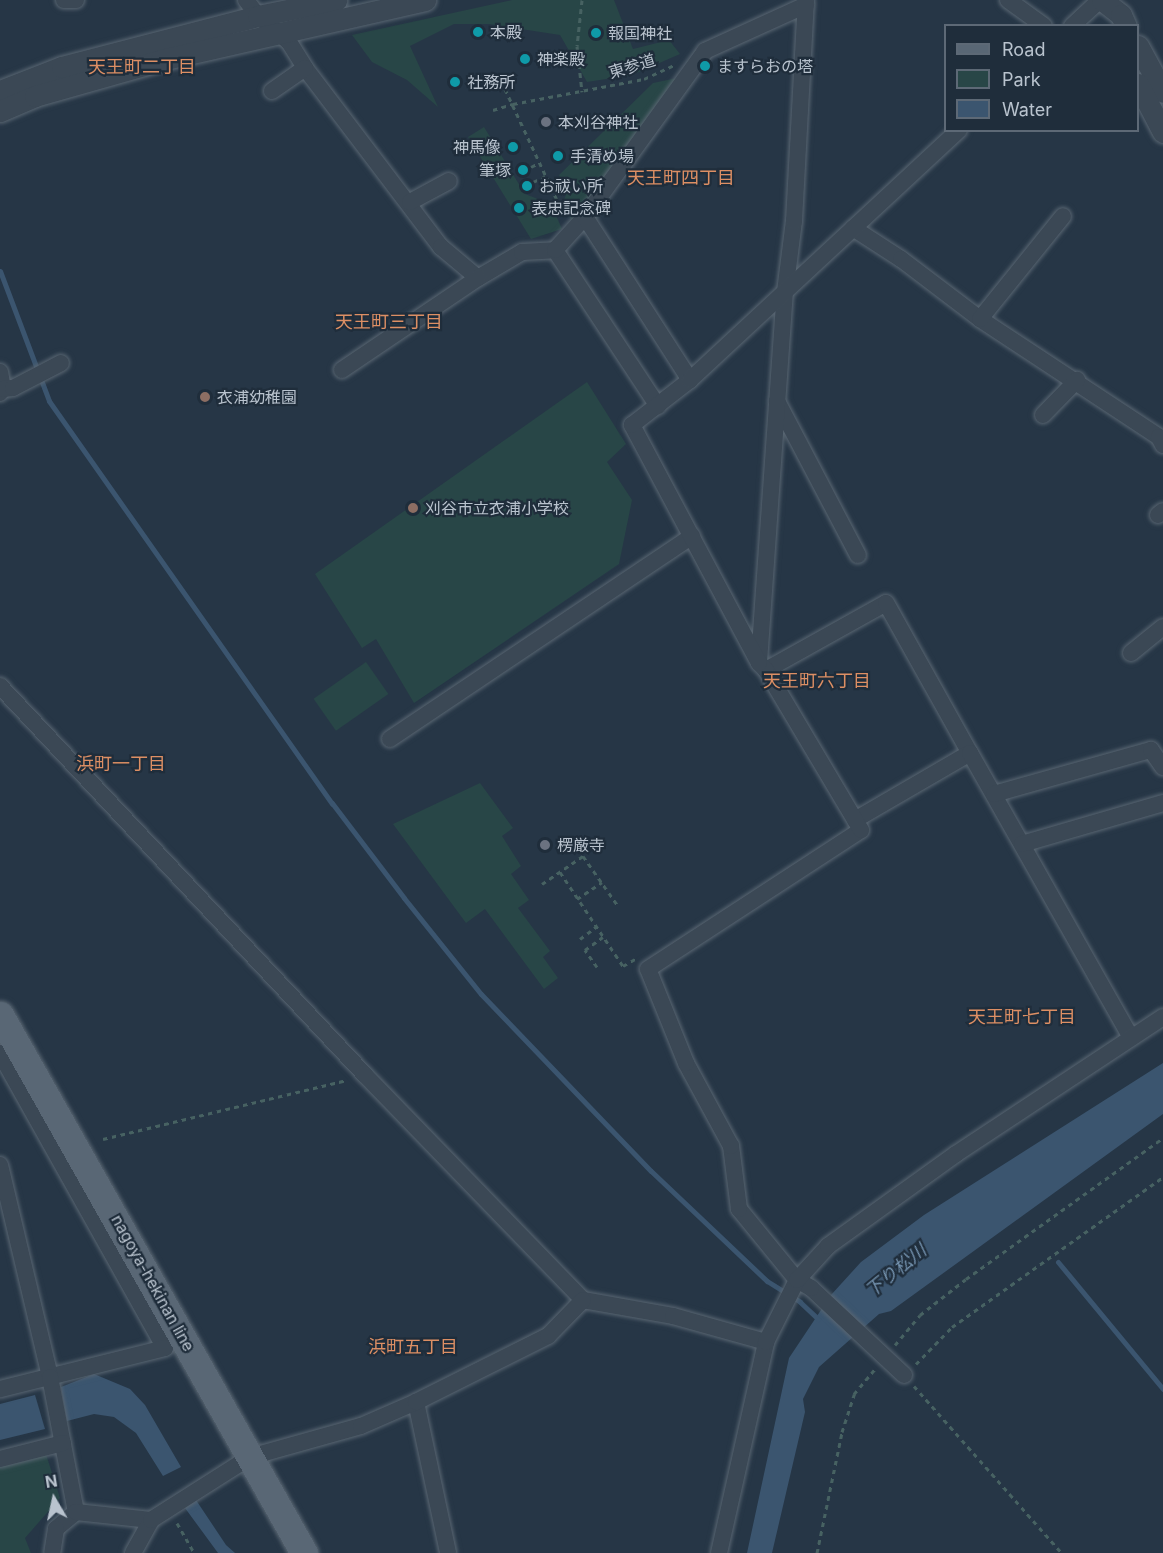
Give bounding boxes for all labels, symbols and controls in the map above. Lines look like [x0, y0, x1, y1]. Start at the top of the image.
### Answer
place label: 本殿 [490, 22, 522, 42]
place label: 報国神社 [608, 23, 672, 43]
legend [944, 24, 1139, 132]
marker: 本殿 [471, 25, 485, 39]
marker: 報国神社 [589, 26, 603, 40]
text: Road [1002, 39, 1045, 60]
place label: 神楽殿 [537, 49, 585, 69]
street label: 東参道 [606, 50, 658, 82]
marker: 神楽殿 [518, 52, 532, 66]
district label: 天王町二丁目 [88, 56, 196, 78]
place label: ますらおの塔 [717, 56, 813, 76]
marker: ますらおの塔 [698, 59, 712, 73]
text: Park [1002, 69, 1041, 90]
place label: 社務所 [467, 72, 515, 92]
marker: 社務所 [448, 75, 462, 89]
text: Water [1002, 99, 1052, 120]
place label: 本刈谷神社 [558, 112, 638, 132]
marker: 本刈谷神社 [539, 115, 553, 129]
place label: 神馬像 [453, 137, 501, 157]
marker: 神馬像 [506, 140, 520, 154]
place label: 手清め場 [570, 146, 634, 166]
marker: 手清め場 [551, 149, 565, 163]
place label: 筆塚 [479, 160, 511, 180]
marker: 筆塚 [516, 163, 530, 177]
district label: 天王町四丁目 [627, 167, 735, 189]
place label: お祓い所 [539, 176, 603, 196]
marker: お祓い所 [520, 179, 534, 193]
place label: 表忠記念碑 [531, 198, 611, 218]
marker: 表忠記念碑 [512, 201, 526, 215]
district label: 天王町三丁目 [335, 311, 443, 333]
place label: 衣浦幼稚園 [217, 387, 297, 407]
marker: 衣浦幼稚園 [198, 390, 212, 404]
place label: 刈谷市立衣浦小学校 [425, 498, 569, 518]
marker: 刈谷市立衣浦小学校 [406, 501, 420, 515]
district label: 天王町六丁目 [763, 670, 871, 692]
district label: 浜町一丁目 [76, 753, 166, 775]
place label: 楞厳寺 [557, 835, 605, 855]
marker: 楞厳寺 [538, 838, 552, 852]
district label: 天王町七丁目 [968, 1006, 1076, 1028]
street label: nagoya-hekinan line [107, 1211, 199, 1355]
water label: 下り松川 [861, 1240, 931, 1302]
district label: 浜町五丁目 [368, 1336, 458, 1358]
north arrow [24, 1469, 84, 1529]
text: N [44, 1470, 59, 1492]

